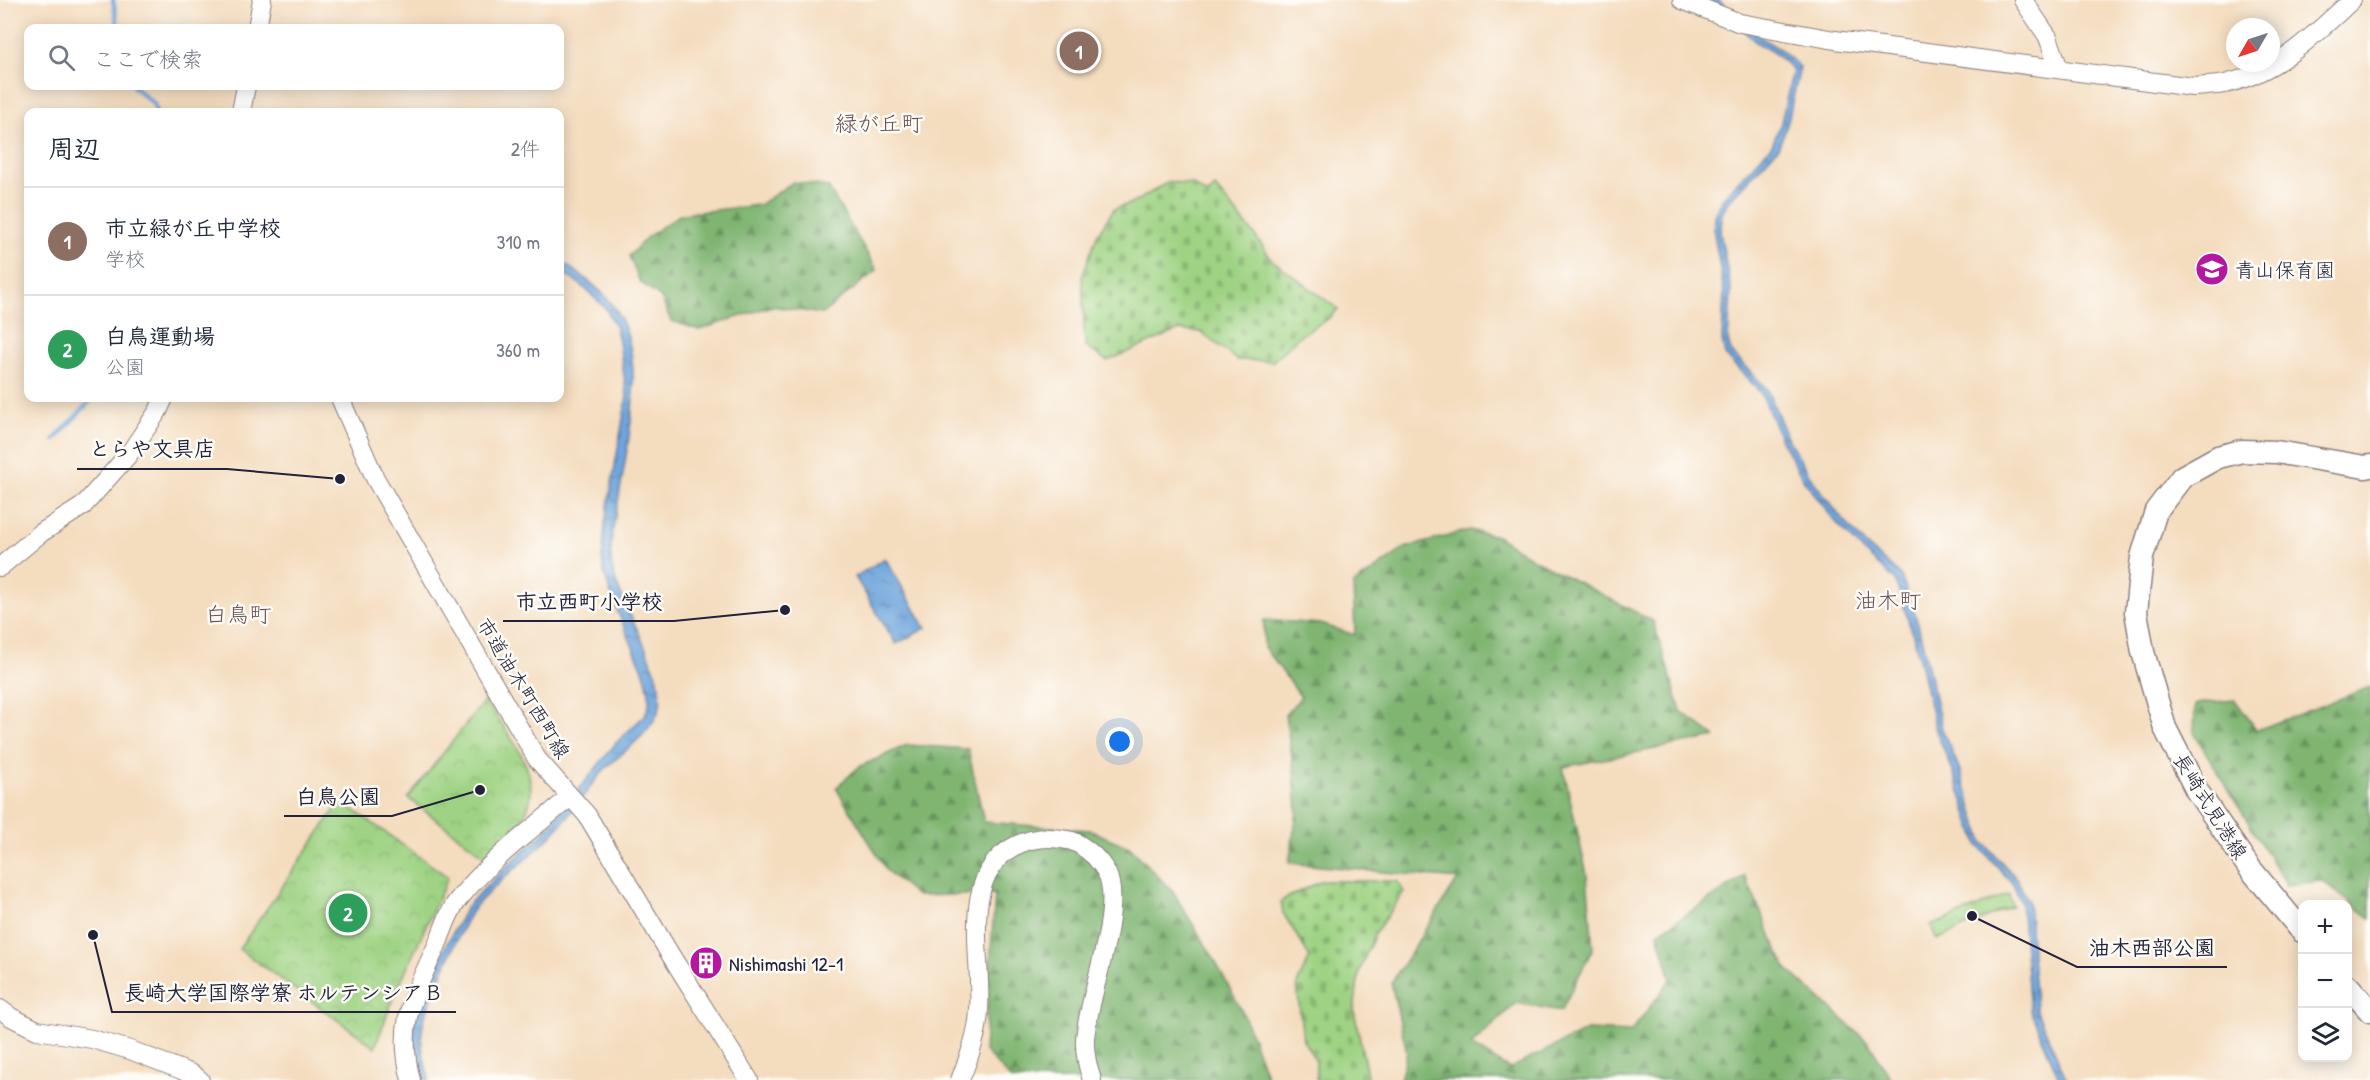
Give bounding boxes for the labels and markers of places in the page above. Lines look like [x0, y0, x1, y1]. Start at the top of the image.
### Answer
pin: 1 [1060, 28, 1098, 74]
school or university icon: 青山保育園 [2194, 251, 2230, 287]
place label: 青山保育園 [2235, 256, 2335, 283]
callout: とらや文具店 [77, 430, 227, 469]
callout: 市立西町小学校 [503, 582, 674, 621]
callout: 白鳥公園 [284, 777, 392, 816]
pin: 2 [328, 890, 368, 936]
callout: 油木西部公園 [2077, 928, 2227, 967]
building icon: Nishimashi 12-1 [688, 945, 724, 981]
place label: Nishimashi 12-1 [729, 950, 843, 977]
callout: 長崎大学国際学寮 ホルテンシアＢ [112, 973, 456, 1012]

